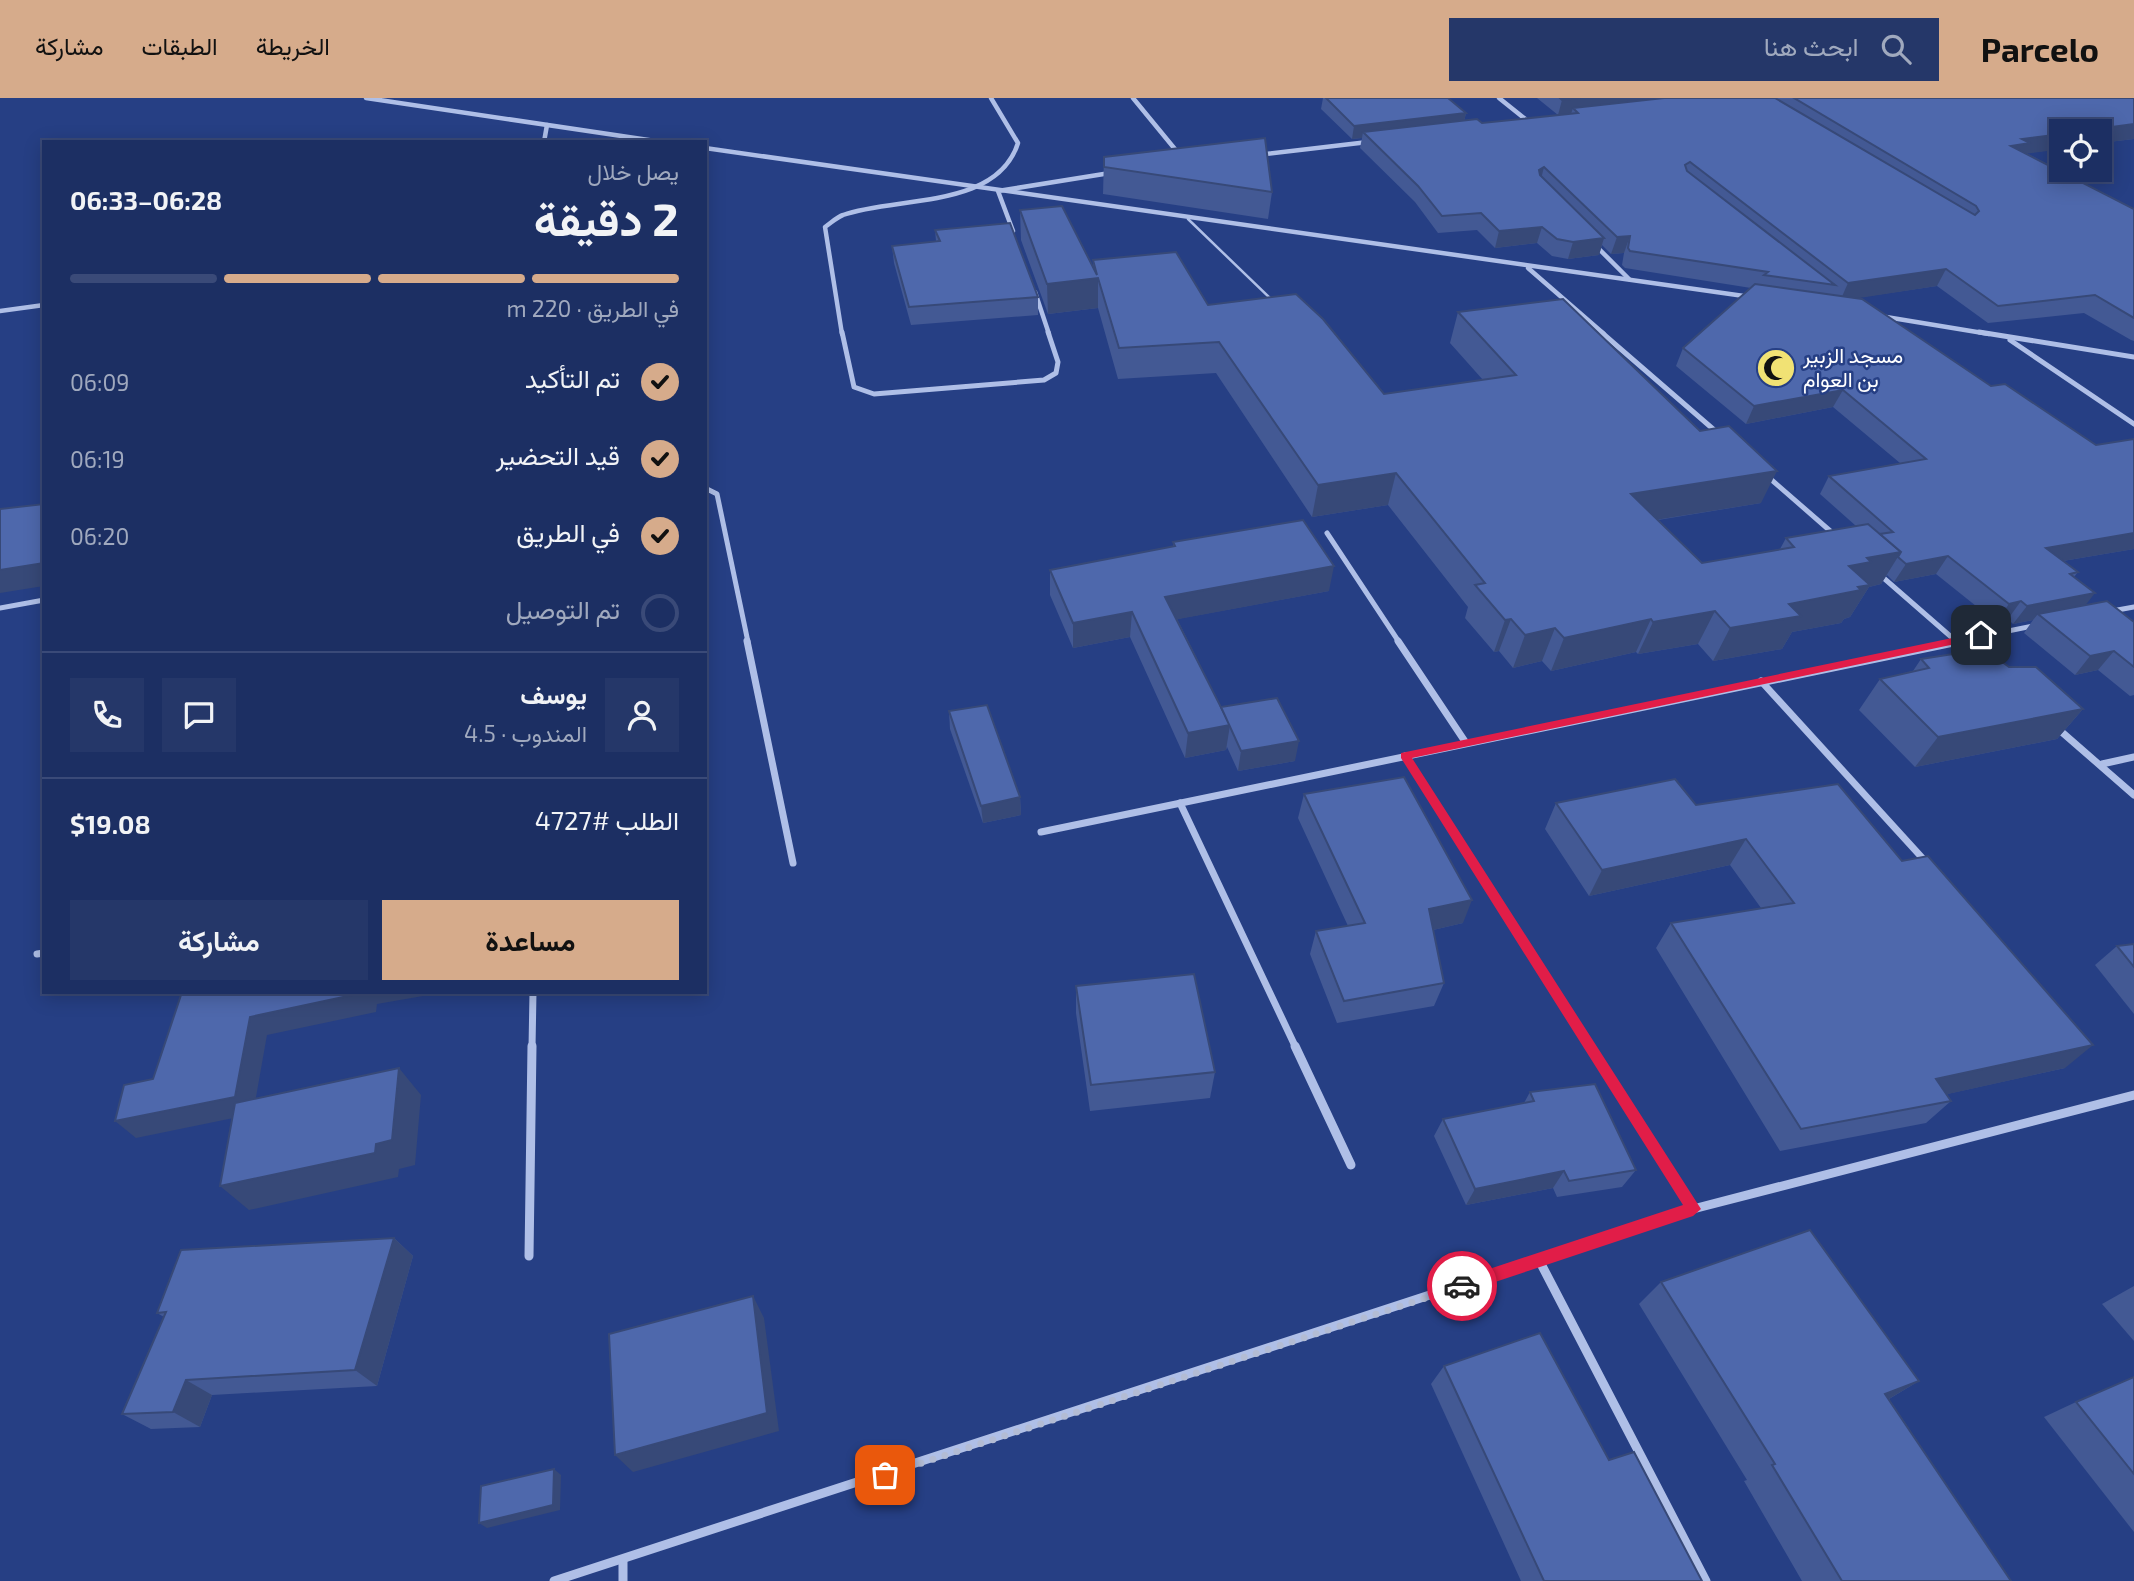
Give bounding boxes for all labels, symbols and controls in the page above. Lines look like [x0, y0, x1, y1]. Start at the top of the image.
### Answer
search box [1449, 18, 1939, 81]
text: Parcelo [1981, 29, 2099, 69]
text: ابحث هنا [1764, 30, 1859, 61]
icon: search [1877, 30, 1915, 68]
text: مشاركة [35, 31, 103, 60]
text: الطبقات [141, 31, 218, 60]
text: الخريطة [256, 31, 330, 60]
map controls [2049, 119, 2112, 182]
button: locate [2049, 119, 2112, 182]
text: يصل خلال [588, 157, 679, 185]
text: 06:28–06:33 [70, 184, 222, 215]
text: 2 دقيقة [534, 190, 679, 245]
text: في الطريق · 220 m [506, 294, 679, 322]
place label: مسجد الزبير بن العوام [1802, 342, 1903, 394]
mosque icon: مسجد الزبير بن العوام [1755, 347, 1797, 389]
text: تم التأكيد [525, 362, 620, 393]
icon: check [641, 363, 679, 401]
text: 06:09 [70, 368, 129, 396]
text: قيد التحضير [496, 439, 620, 470]
icon: check [641, 440, 679, 478]
text: 06:19 [70, 445, 125, 473]
text: في الطريق [516, 516, 620, 547]
icon: check [641, 517, 679, 555]
text: 06:20 [70, 522, 129, 550]
text: تم التوصيل [506, 593, 620, 624]
pin [1951, 605, 2011, 665]
icon: home [1962, 616, 2000, 654]
button: phone [70, 678, 144, 752]
button: chat [162, 678, 236, 752]
text: يوسف [520, 678, 587, 709]
button: person [605, 678, 679, 752]
text: المندوب · 4.5 [464, 719, 587, 747]
text: الطلب #4727 [535, 804, 679, 835]
text: $19.08 [70, 808, 151, 839]
button: مشاركة [70, 900, 368, 980]
button: مساعدة [382, 900, 679, 980]
courier [1427, 1251, 1497, 1321]
icon: car [1443, 1267, 1481, 1305]
pin [855, 1445, 915, 1505]
icon: bag [866, 1456, 904, 1494]

